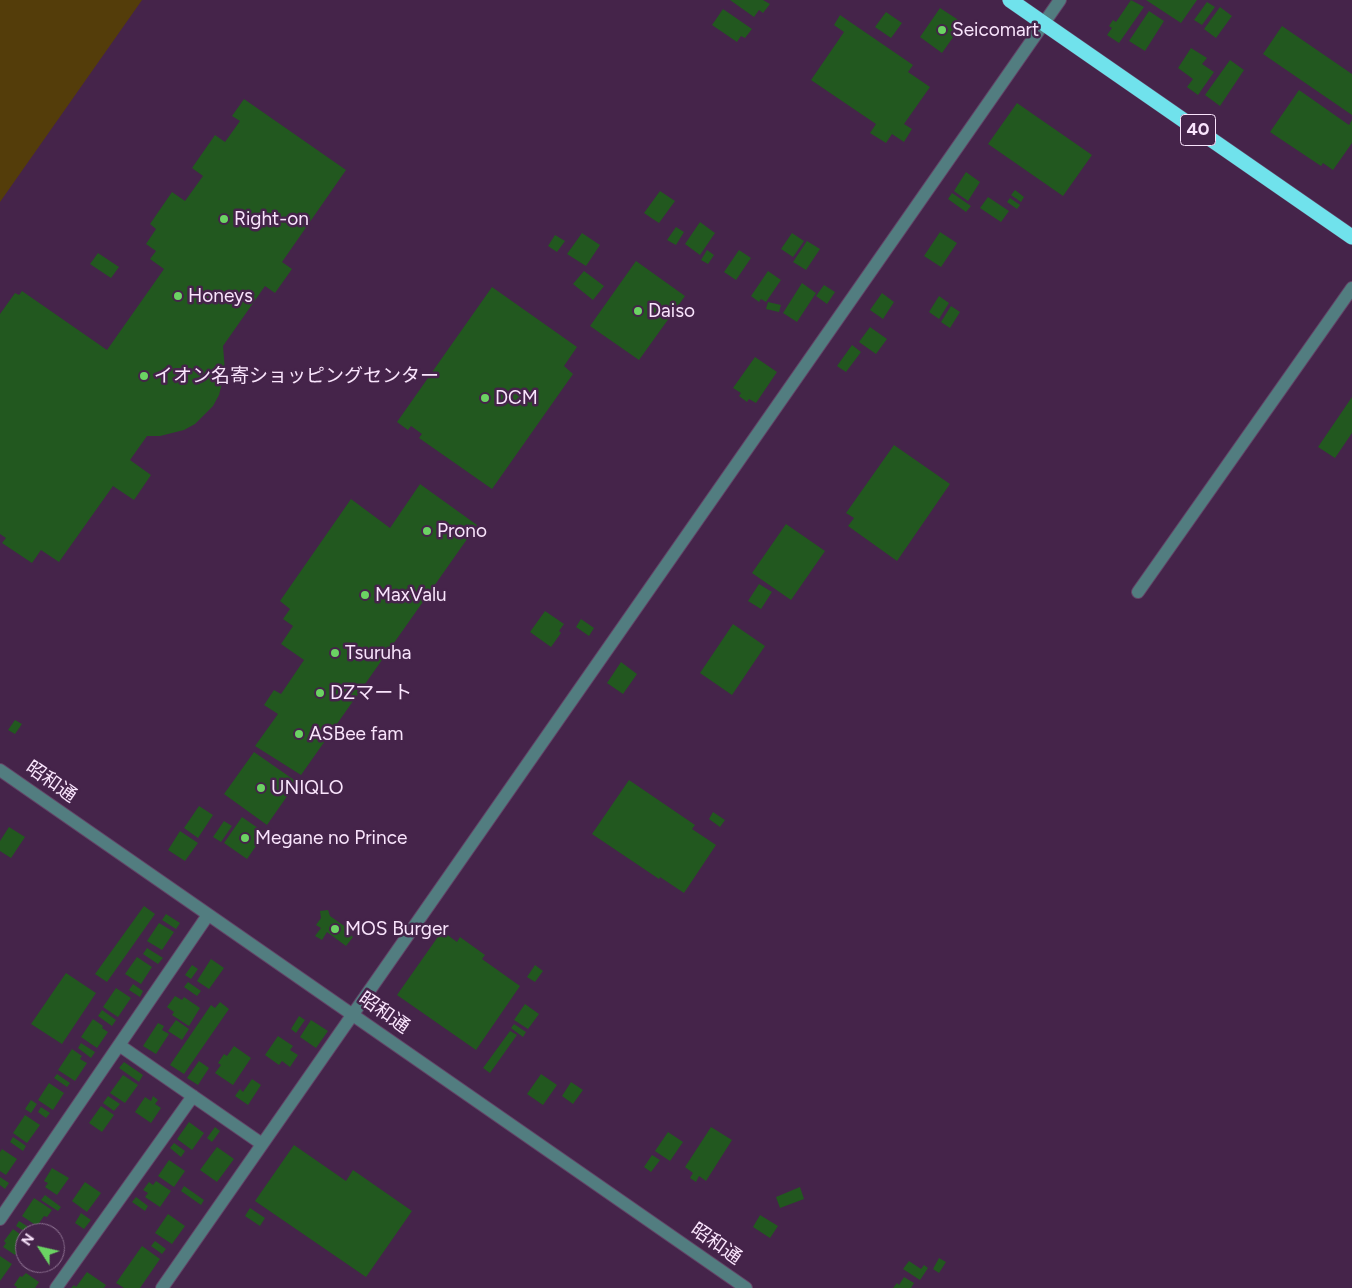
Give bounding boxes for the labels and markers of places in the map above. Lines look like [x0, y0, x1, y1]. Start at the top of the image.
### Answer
place label: Seicomart [952, 19, 1039, 41]
marker: Seicomart [936, 24, 948, 36]
place label: Right-on [234, 208, 309, 230]
marker: Right-on [218, 213, 230, 225]
place label: Honeys [188, 285, 253, 307]
marker: Honeys [172, 290, 184, 302]
place label: Daiso [648, 300, 695, 322]
marker: Daiso [632, 305, 644, 317]
place label: イオン名寄ショッピングセンター [154, 365, 439, 387]
marker: イオン名寄ショッピングセンター [138, 370, 150, 382]
place label: DCM [495, 387, 538, 409]
marker: DCM [479, 392, 491, 404]
place label: Prono [437, 520, 487, 542]
marker: Prono [421, 525, 433, 537]
place label: MaxValu [375, 584, 447, 606]
marker: MaxValu [359, 589, 371, 601]
place label: Tsuruha [345, 642, 411, 664]
marker: Tsuruha [329, 647, 341, 659]
place label: DZマート [330, 682, 412, 704]
marker: DZマート [314, 687, 326, 699]
place label: ASBee fam [309, 723, 403, 745]
marker: ASBee fam [293, 728, 305, 740]
place label: UNIQLO [271, 777, 343, 799]
marker: UNIQLO [255, 782, 267, 794]
place label: Megane no Prince [255, 827, 407, 849]
marker: Megane no Prince [239, 832, 251, 844]
place label: MOS Burger [345, 918, 449, 940]
marker: MOS Burger [329, 923, 341, 935]

